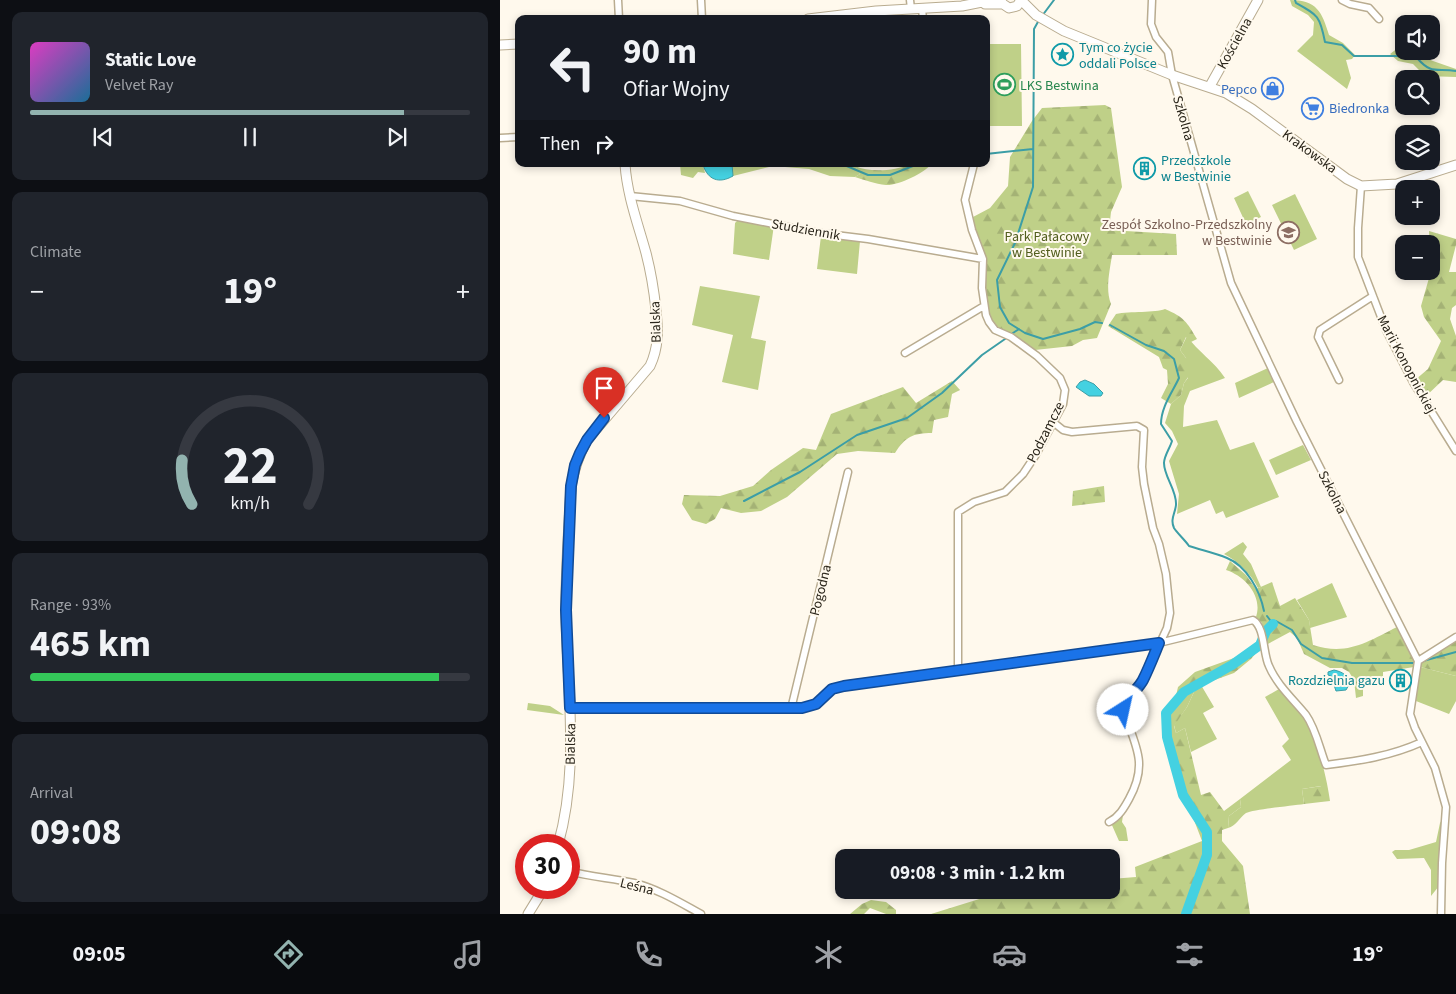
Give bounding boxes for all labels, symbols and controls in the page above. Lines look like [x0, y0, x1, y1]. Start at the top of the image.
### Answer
street label: Kościelna [1212, 14, 1257, 73]
map controls [1395, 15, 1440, 280]
button: sound [1395, 15, 1440, 60]
text: 90 m [623, 27, 697, 77]
icon: left [540, 35, 605, 100]
place label: Tym co życie oddali Polsce [1079, 38, 1157, 74]
place icon: Tym co życie oddali Polsce [1051, 43, 1075, 67]
text: Static Love [105, 47, 196, 74]
button: search [1395, 70, 1440, 115]
text: Ofiar Wojny [623, 73, 730, 105]
sports icon: LKS Bestwina [992, 73, 1016, 97]
text: Velvet Ray [105, 74, 173, 96]
place label: LKS Bestwina [1020, 76, 1099, 96]
shop icon: Pepco [1261, 77, 1285, 101]
place label: Pepco [1221, 80, 1257, 100]
street label: Szkolna [1167, 93, 1199, 143]
supermarket icon: Biedronka [1301, 96, 1325, 120]
place label: Biedronka [1329, 99, 1389, 119]
icon: previous [89, 123, 117, 151]
icon: pause [236, 123, 264, 151]
icon: next [383, 123, 411, 151]
street label: Krakowska [1278, 125, 1341, 179]
button: layers [1395, 125, 1440, 170]
icon: right [590, 130, 618, 158]
text: Then [540, 131, 580, 158]
place label: Przedszkole w Bestwinie [1161, 151, 1231, 187]
building icon: Przedszkole w Bestwinie [1133, 156, 1157, 180]
button: + [1395, 180, 1440, 225]
street label: Studziennik [770, 214, 842, 246]
place label: Zespół Szkolno-Przedszkolny w Bestwinie [1102, 215, 1272, 251]
school or university icon: Zespół Szkolno-Przedszkolny w Bestwinie [1276, 220, 1300, 244]
park label: Park Pałacowy w Bestwinie [1005, 227, 1090, 263]
button: − [1395, 235, 1440, 280]
text: Climate [30, 241, 81, 263]
text: 19° [223, 264, 277, 318]
text: − [30, 272, 44, 312]
text: + [456, 272, 470, 312]
street label: Bialska [645, 301, 667, 343]
street label: Marii Konopnickiej [1372, 312, 1440, 417]
pin [583, 367, 625, 418]
icon: arrive [590, 374, 618, 402]
street label: Podzamcze [1022, 398, 1070, 467]
text: 22 [223, 430, 277, 504]
street label: Szkolna [1313, 467, 1351, 517]
text: km/h [230, 491, 270, 516]
street label: Pogodna [805, 563, 837, 618]
text: Range · 93% [30, 594, 111, 616]
text: 465 km [30, 617, 151, 671]
building icon: Rozdzielnia gazu [1389, 668, 1413, 692]
place label: Rozdzielnia gazu [1288, 671, 1385, 691]
position arrow [1096, 683, 1148, 735]
street label: Bialska [561, 723, 581, 765]
text: Arrival [30, 782, 73, 804]
text: 09:08 [30, 805, 122, 859]
speed limit sign: 30 [515, 834, 580, 899]
text: 09:08 · 3 min · 1.2 km [890, 860, 1065, 887]
street label: Leśna [618, 873, 656, 901]
icon: directions [271, 937, 306, 972]
icon: music [451, 937, 486, 972]
icon: phone [631, 937, 666, 972]
icon: climate [811, 937, 846, 972]
icon: car [992, 937, 1027, 972]
icon: filters [1172, 937, 1207, 972]
text: 09:05 [73, 938, 126, 970]
text: 19° [1352, 938, 1383, 970]

